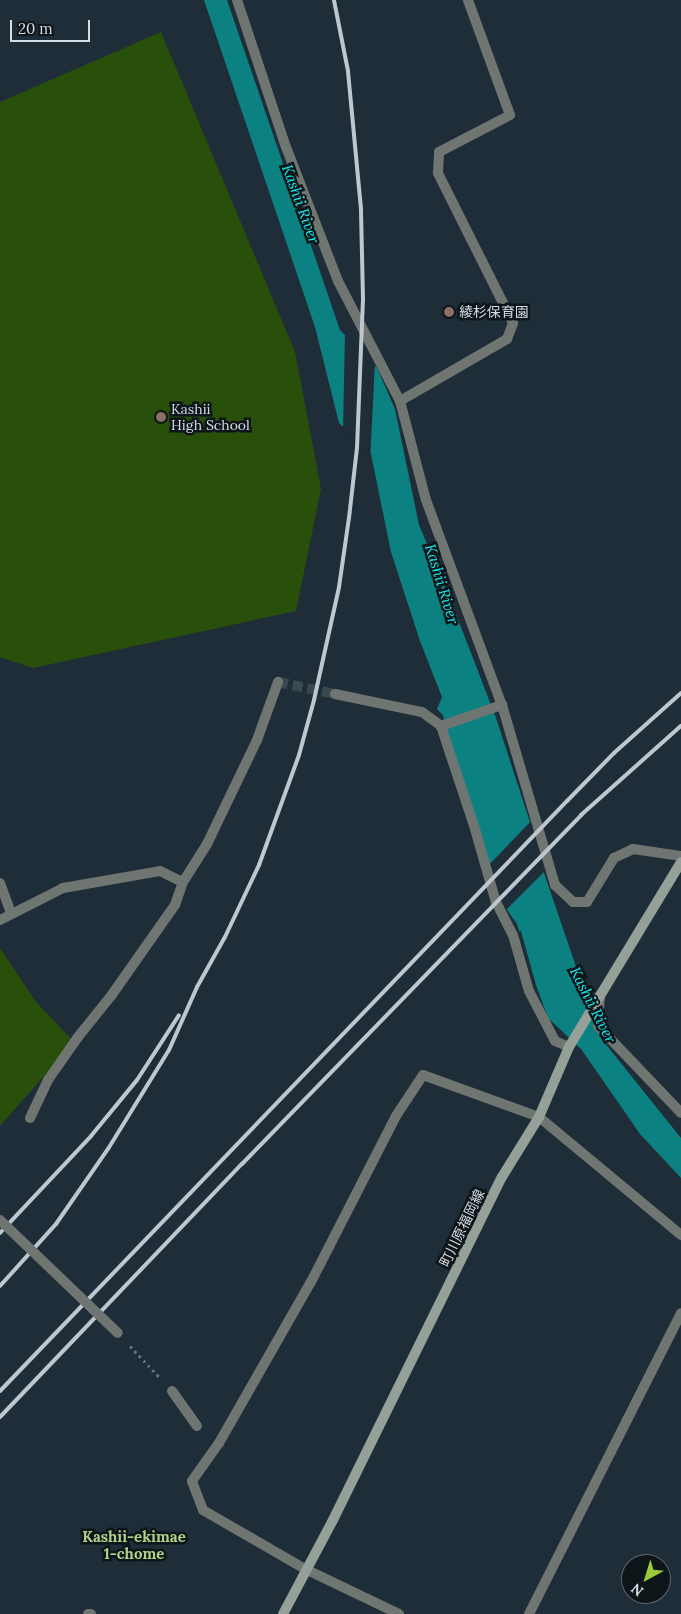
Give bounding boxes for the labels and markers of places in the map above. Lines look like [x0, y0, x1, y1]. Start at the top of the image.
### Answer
place label: 綾杉保育園 [459, 304, 529, 320]
marker: 綾杉保育園 [443, 306, 455, 318]
place label: Kashii High School [171, 401, 250, 434]
marker: Kashii High School [155, 411, 167, 423]

